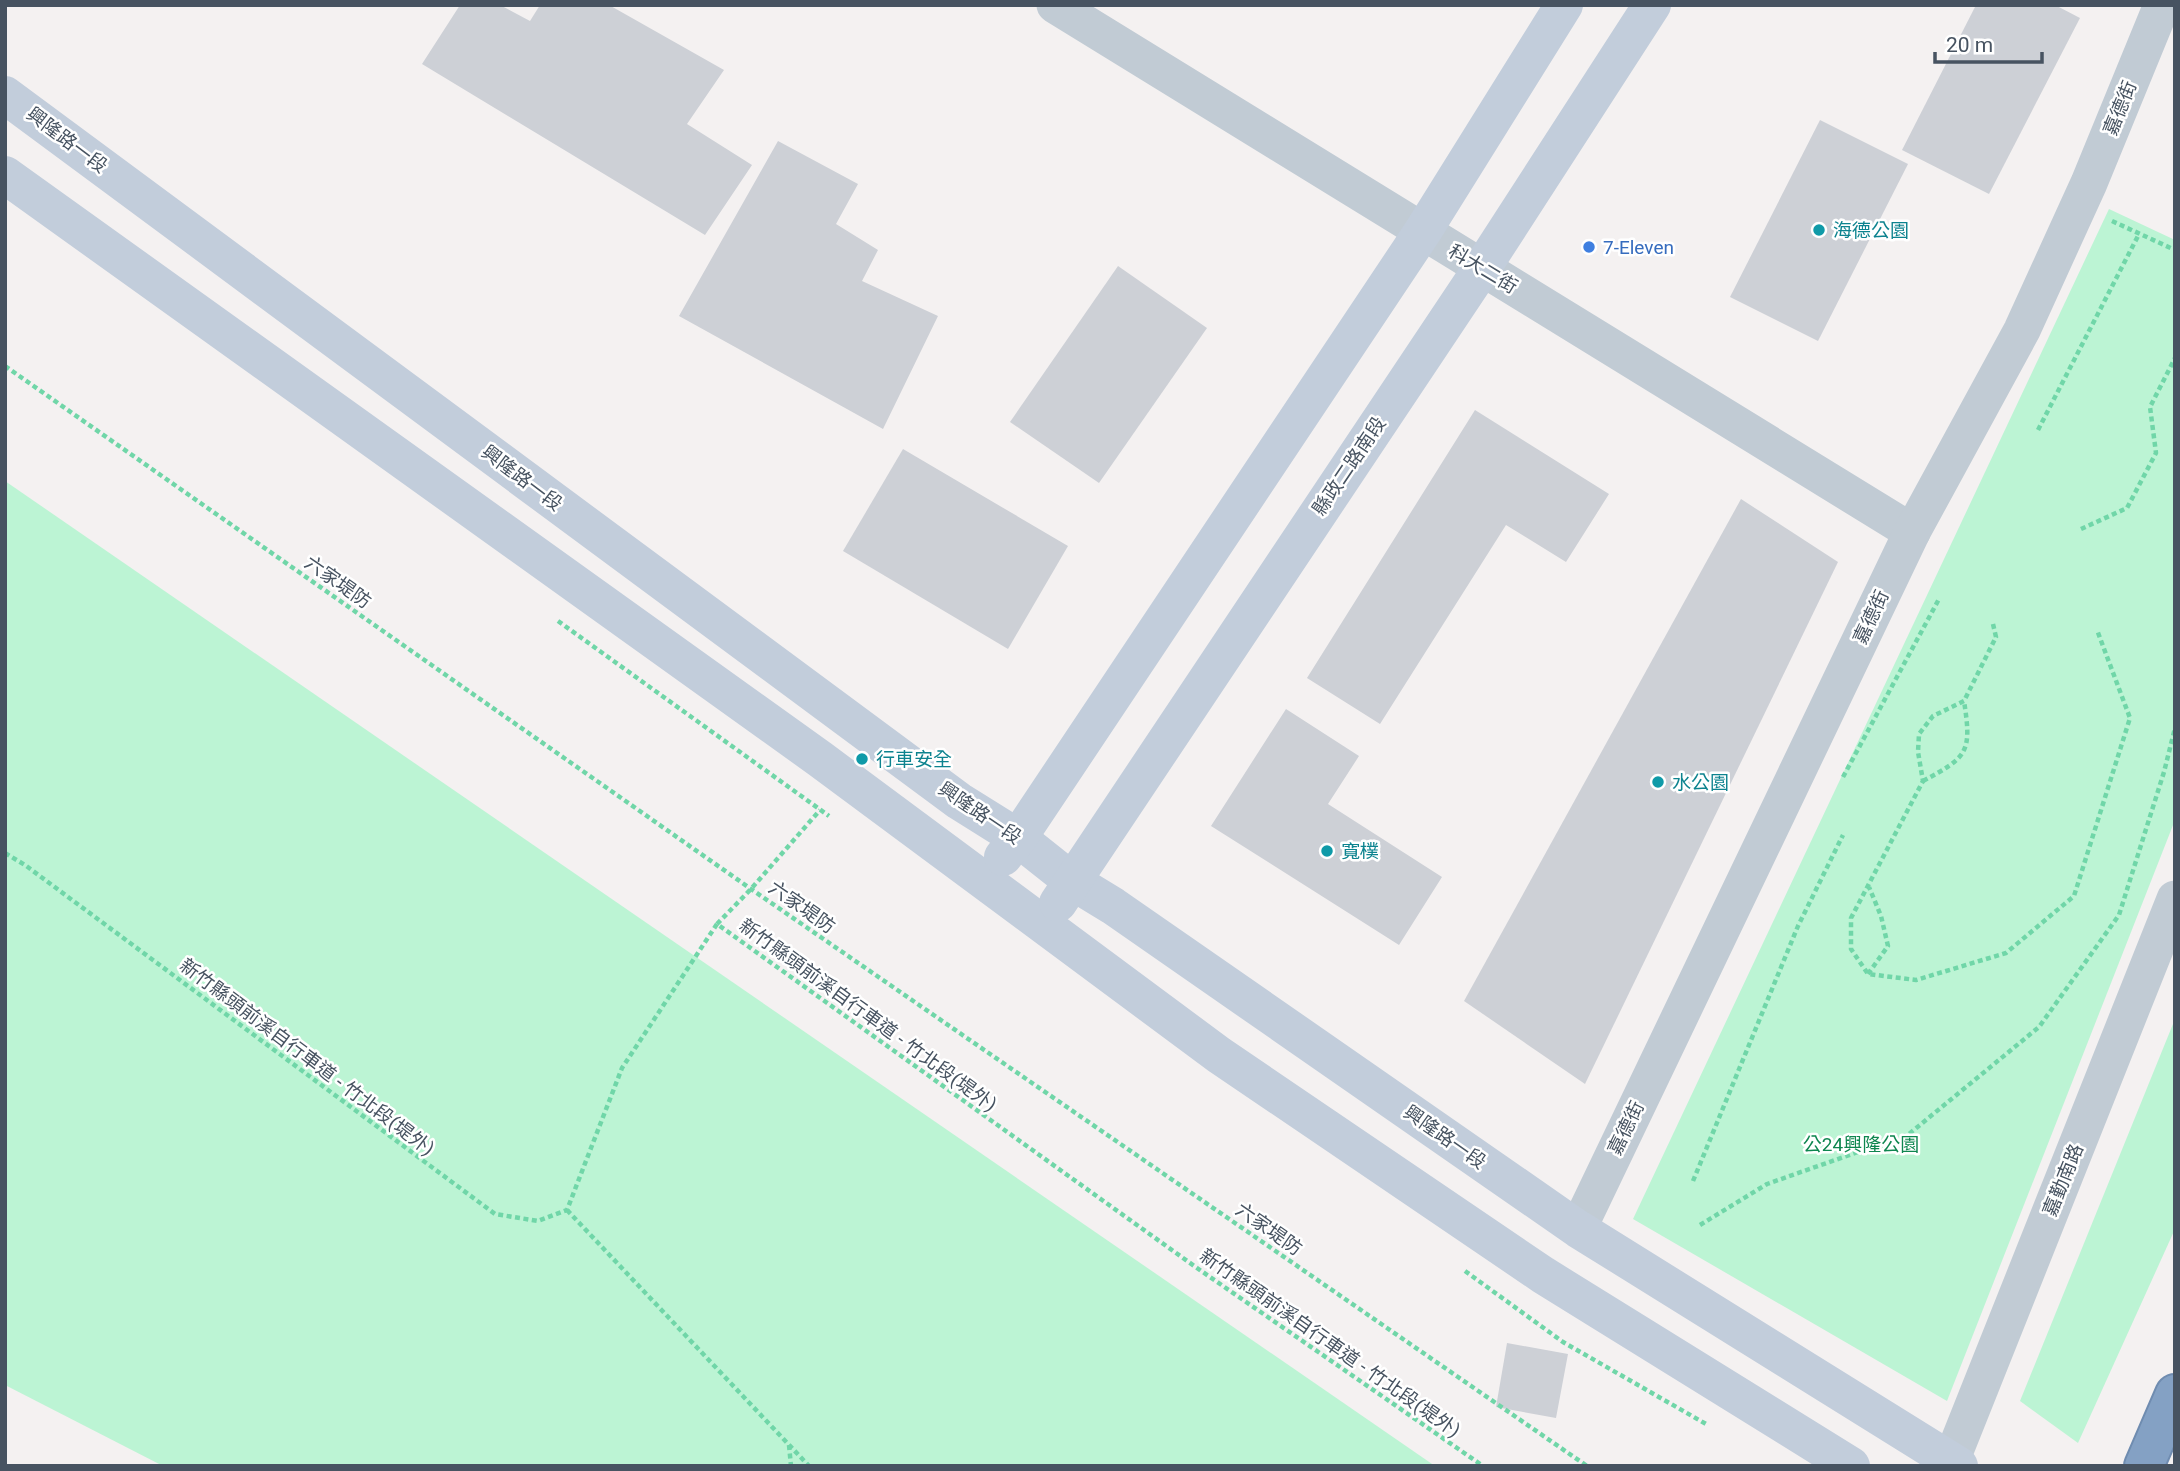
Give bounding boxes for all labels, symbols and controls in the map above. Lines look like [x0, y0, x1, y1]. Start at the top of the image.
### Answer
scale bar [1935, 21, 2042, 65]
text: 20 m [1946, 33, 1993, 57]
street label: 嘉德街 [2099, 77, 2141, 139]
street label: 興隆路一段 [22, 102, 112, 178]
place label: 海德公園 [1833, 219, 1909, 242]
marker: 海德公園 [1811, 222, 1827, 238]
place label: 7-Eleven [1603, 236, 1674, 259]
marker: 7-Eleven [1581, 239, 1597, 255]
street label: 科大二街 [1444, 240, 1522, 298]
street label: 縣政二路南段 [1308, 412, 1390, 520]
street label: 興隆路一段 [477, 440, 567, 516]
street label: 六家堤防 [300, 551, 376, 613]
street label: 嘉德街 [1849, 586, 1893, 648]
place label: 行車安全 [876, 748, 952, 771]
marker: 行車安全 [854, 751, 870, 767]
place label: 水公園 [1672, 771, 1729, 794]
marker: 水公園 [1650, 774, 1666, 790]
street label: 興隆路一段 [934, 777, 1026, 849]
place label: 寬樸 [1341, 840, 1379, 863]
marker: 寬樸 [1319, 843, 1335, 859]
street label: 六家堤防 [764, 876, 840, 938]
street label: 新竹縣頭前溪自行車道 - 竹北段(堤外) [735, 914, 1001, 1116]
street label: 新竹縣頭前溪自行車道 - 竹北段(堤外) [175, 954, 439, 1160]
street label: 嘉德街 [1603, 1097, 1649, 1159]
street label: 興隆路一段 [1399, 1100, 1491, 1174]
park label: 公24興隆公園 [1803, 1133, 1919, 1156]
street label: 嘉勤南路 [2038, 1140, 2088, 1220]
street label: 六家堤防 [1231, 1198, 1307, 1260]
street label: 新竹縣頭前溪自行車道 - 竹北段(堤外) [1195, 1244, 1465, 1442]

